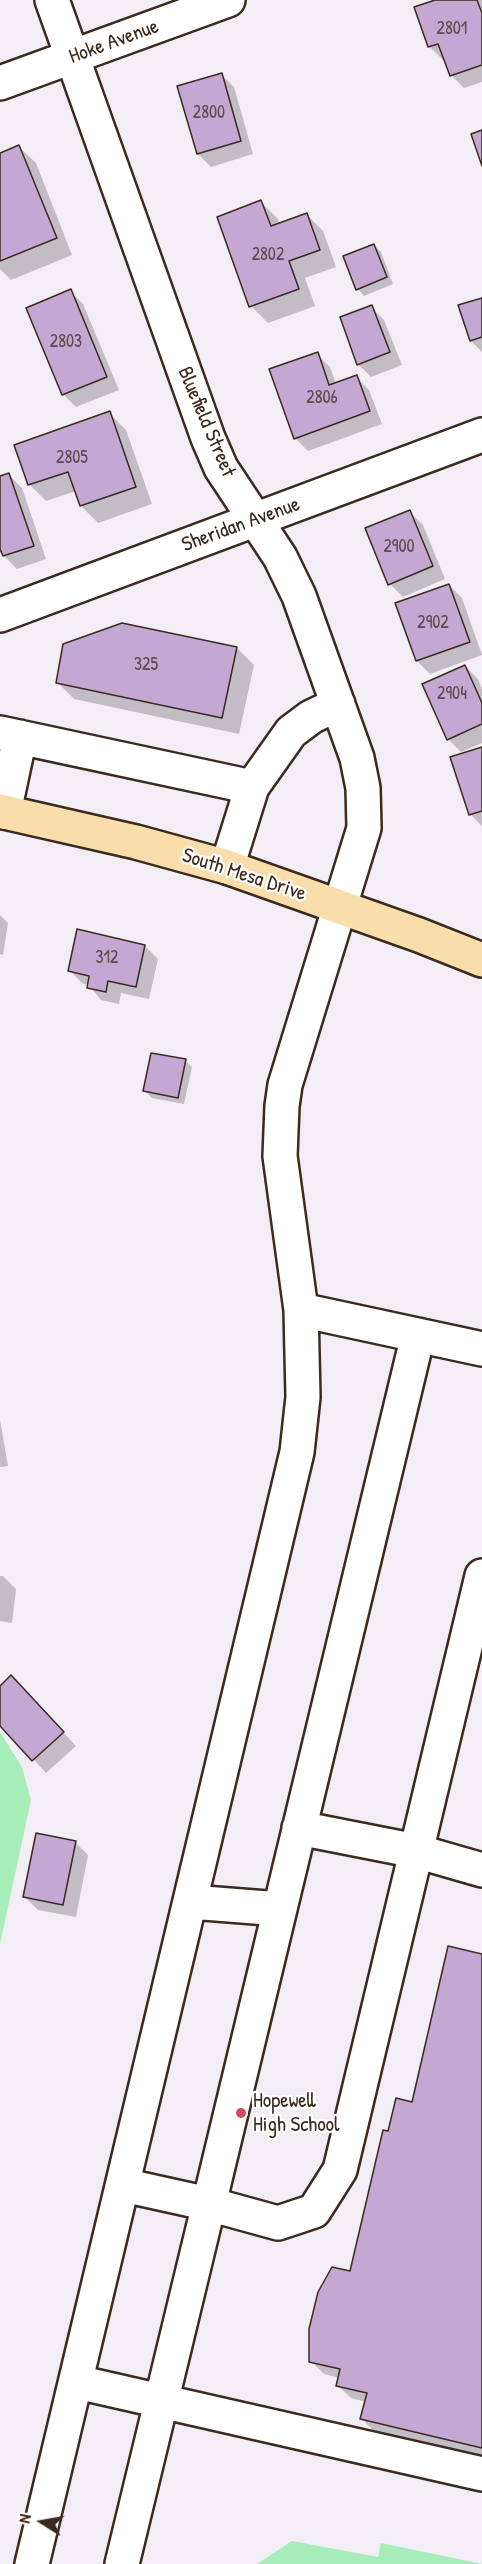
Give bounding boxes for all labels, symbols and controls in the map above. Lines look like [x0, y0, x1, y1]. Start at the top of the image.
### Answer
street label: Hoke Avenue [66, 14, 162, 70]
house number: 2801 [437, 18, 467, 40]
house number: 2800 [193, 102, 225, 124]
house number: 2802 [252, 244, 284, 266]
house number: 2803 [50, 331, 82, 353]
street label: Bluefield Street [171, 363, 241, 481]
house number: 2806 [306, 387, 338, 409]
house number: 2805 [56, 447, 88, 469]
street label: Sheridan Avenue [179, 492, 303, 558]
house number: 2900 [383, 536, 415, 558]
house number: 2902 [417, 612, 449, 634]
house number: 325 [134, 654, 158, 676]
house number: 2904 [437, 683, 467, 705]
street label: South Mesa Drive [179, 843, 309, 907]
house number: 312 [95, 947, 119, 969]
place label: Hopewell High School [253, 2088, 340, 2138]
marker: Hopewell High School [234, 2106, 248, 2120]
north arrow [12, 2492, 72, 2552]
text: N [13, 2512, 36, 2525]

